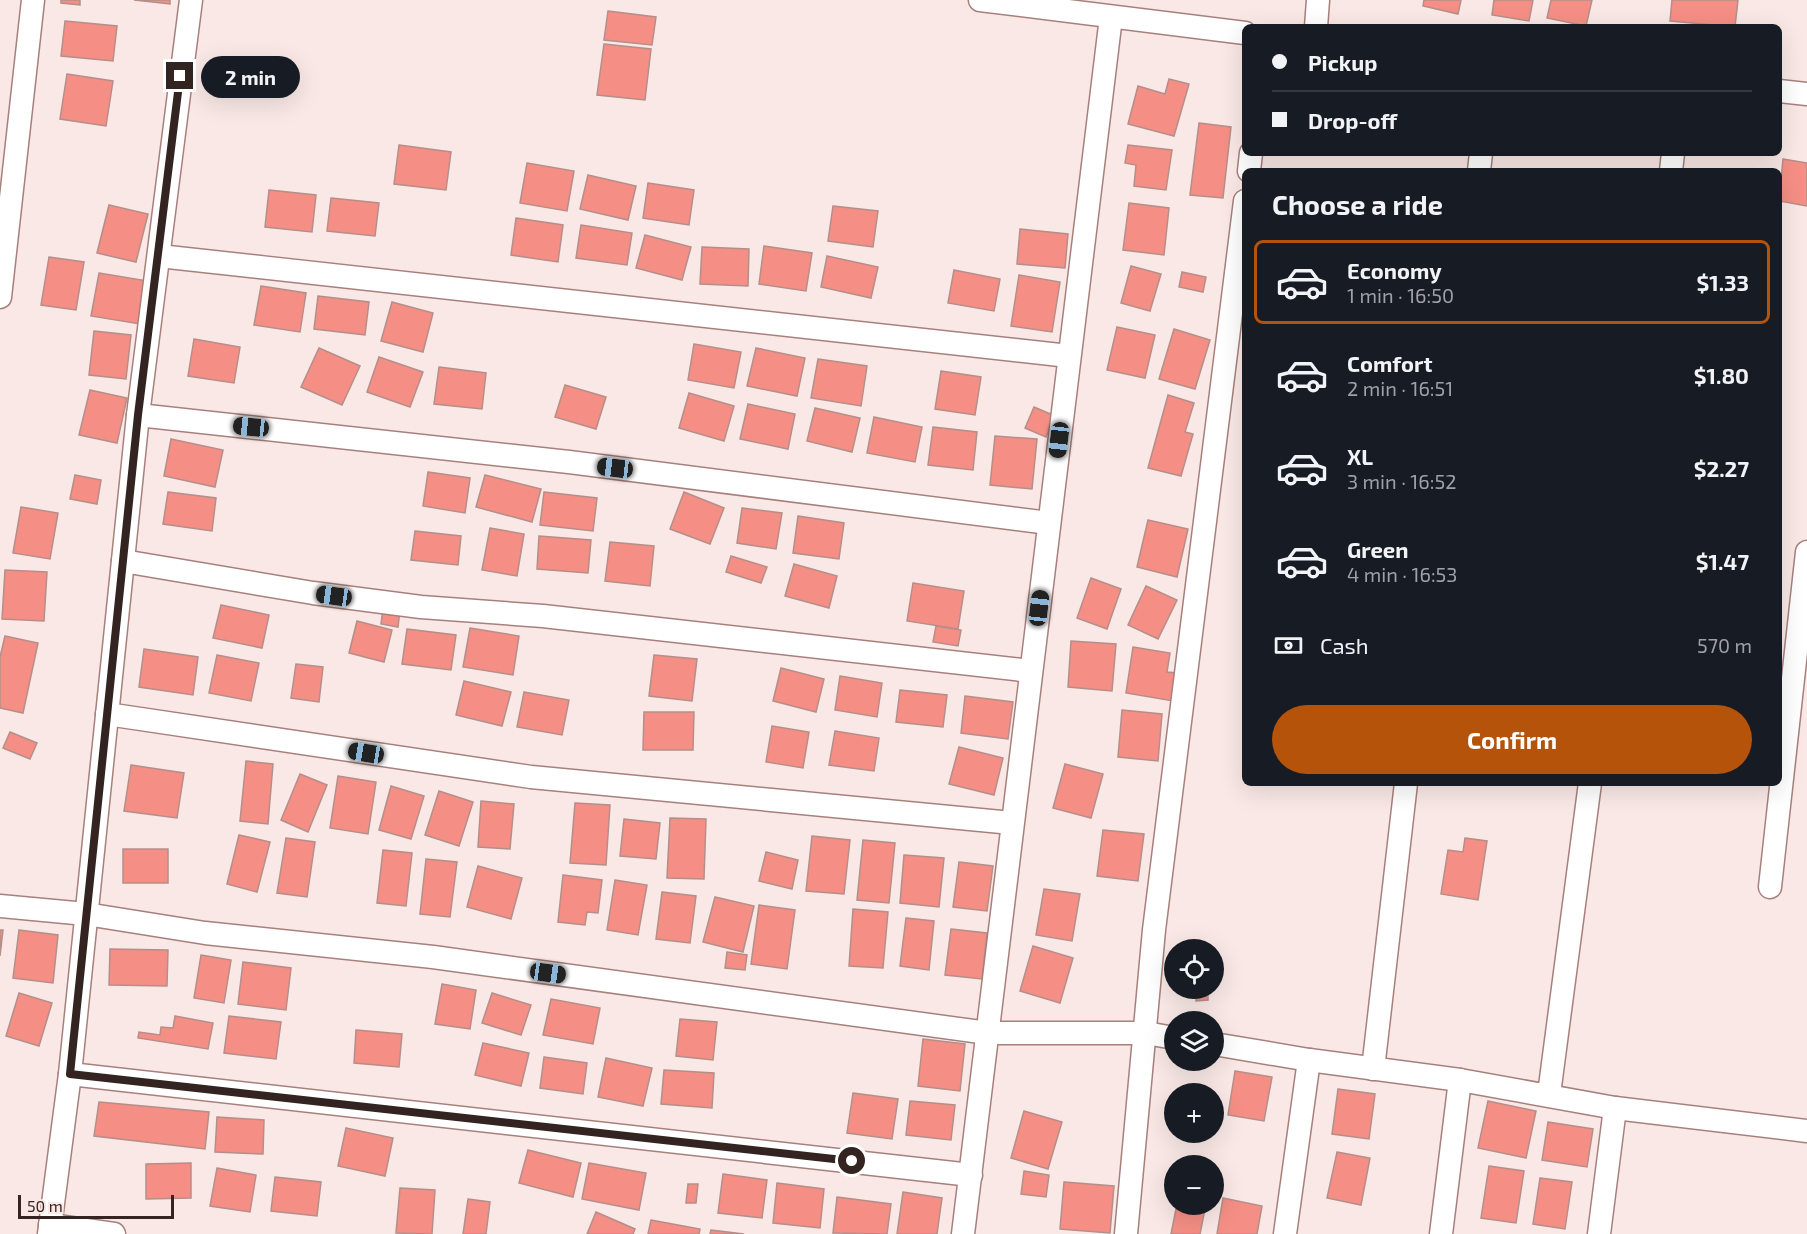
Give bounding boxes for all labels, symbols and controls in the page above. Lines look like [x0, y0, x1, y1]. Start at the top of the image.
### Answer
text: Pickup [1308, 49, 1377, 75]
callout: 2 min [201, 55, 300, 97]
route end [166, 62, 193, 89]
text: 2 min [225, 65, 276, 89]
text: Drop-off [1308, 107, 1397, 133]
text: Choose a ride [1272, 188, 1443, 220]
icon: car [1275, 255, 1329, 309]
text: Economy [1347, 257, 1442, 283]
text: $1.33 [1696, 269, 1749, 295]
text: 1 min · 16:50 [1347, 283, 1454, 307]
icon: car [1275, 348, 1329, 402]
text: Comfort [1347, 350, 1432, 376]
text: $1.80 [1694, 362, 1749, 388]
text: 2 min · 16:51 [1347, 376, 1453, 400]
car [232, 416, 270, 438]
car [1048, 421, 1070, 459]
icon: car [1275, 441, 1329, 495]
text: XL [1347, 443, 1373, 469]
text: $2.27 [1694, 455, 1749, 481]
car [596, 457, 634, 479]
text: 3 min · 16:52 [1347, 469, 1456, 493]
icon: car [1275, 534, 1329, 588]
text: Green [1347, 536, 1409, 562]
text: $1.47 [1696, 548, 1749, 574]
text: 4 min · 16:53 [1347, 562, 1457, 586]
car [315, 585, 353, 607]
car [1028, 589, 1050, 627]
icon: cash [1272, 629, 1305, 662]
text: Cash [1320, 632, 1369, 658]
text: 570 m [1697, 633, 1752, 657]
button: Confirm [1272, 705, 1752, 774]
car [347, 741, 385, 765]
map controls [1164, 939, 1224, 1215]
button: locate [1164, 939, 1224, 999]
car [529, 962, 567, 984]
button: layers [1164, 1011, 1224, 1071]
button: + [1164, 1083, 1224, 1143]
route start [838, 1147, 865, 1174]
button: − [1164, 1155, 1224, 1215]
scale bar [18, 1192, 174, 1220]
text: 50 m [27, 1196, 63, 1215]

